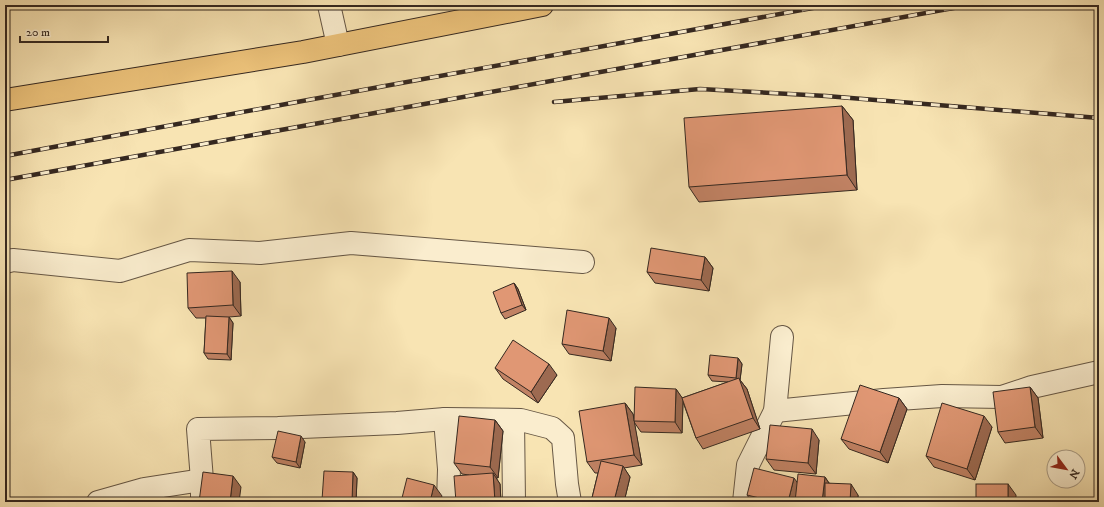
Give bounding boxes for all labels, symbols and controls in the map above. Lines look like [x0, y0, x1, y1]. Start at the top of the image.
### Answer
scale bar [20, 18, 108, 44]
text: 20 m [26, 25, 50, 40]
north arrow [1046, 449, 1086, 489]
text: N [1065, 466, 1082, 481]

